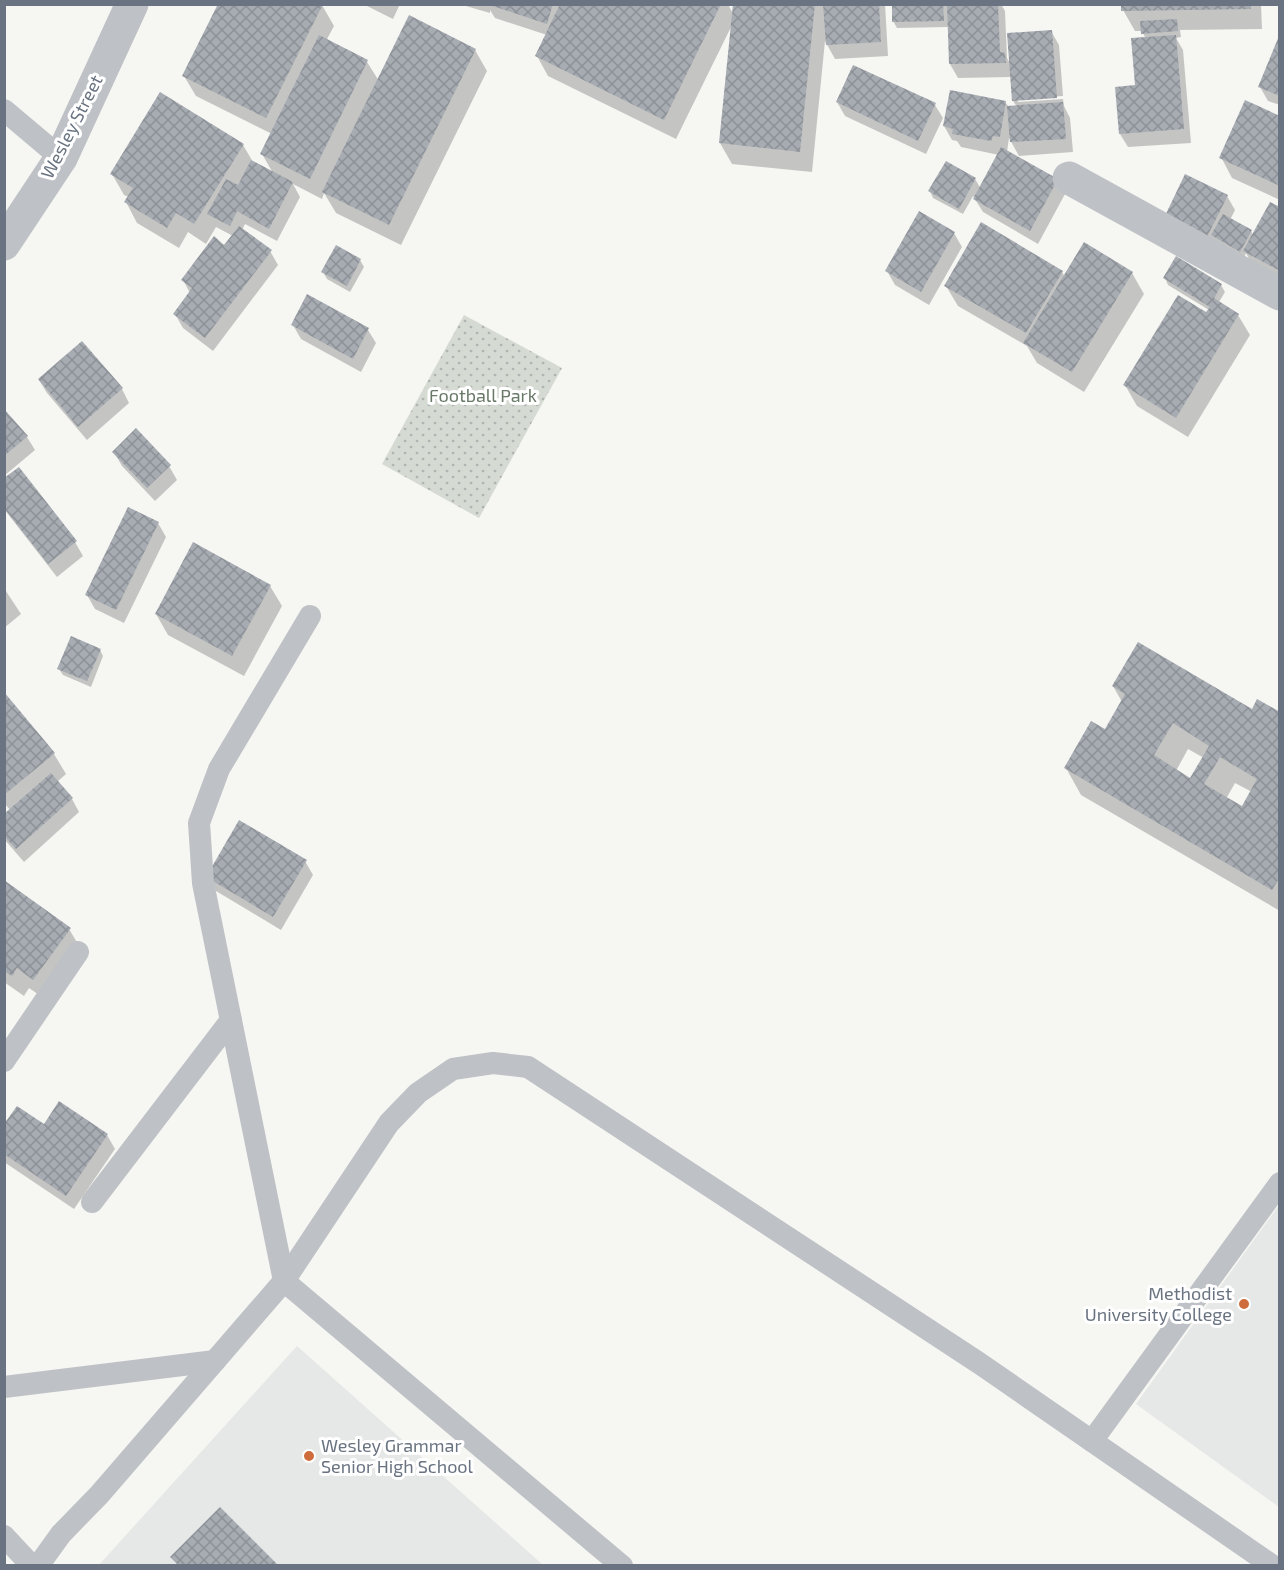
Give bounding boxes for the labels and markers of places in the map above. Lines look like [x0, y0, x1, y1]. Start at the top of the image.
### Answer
place label: Methodist University College [1085, 1282, 1232, 1325]
marker: Methodist University College [1237, 1297, 1251, 1311]
place label: Wesley Grammar Senior High School [321, 1434, 474, 1477]
marker: Wesley Grammar Senior High School [302, 1449, 316, 1463]

